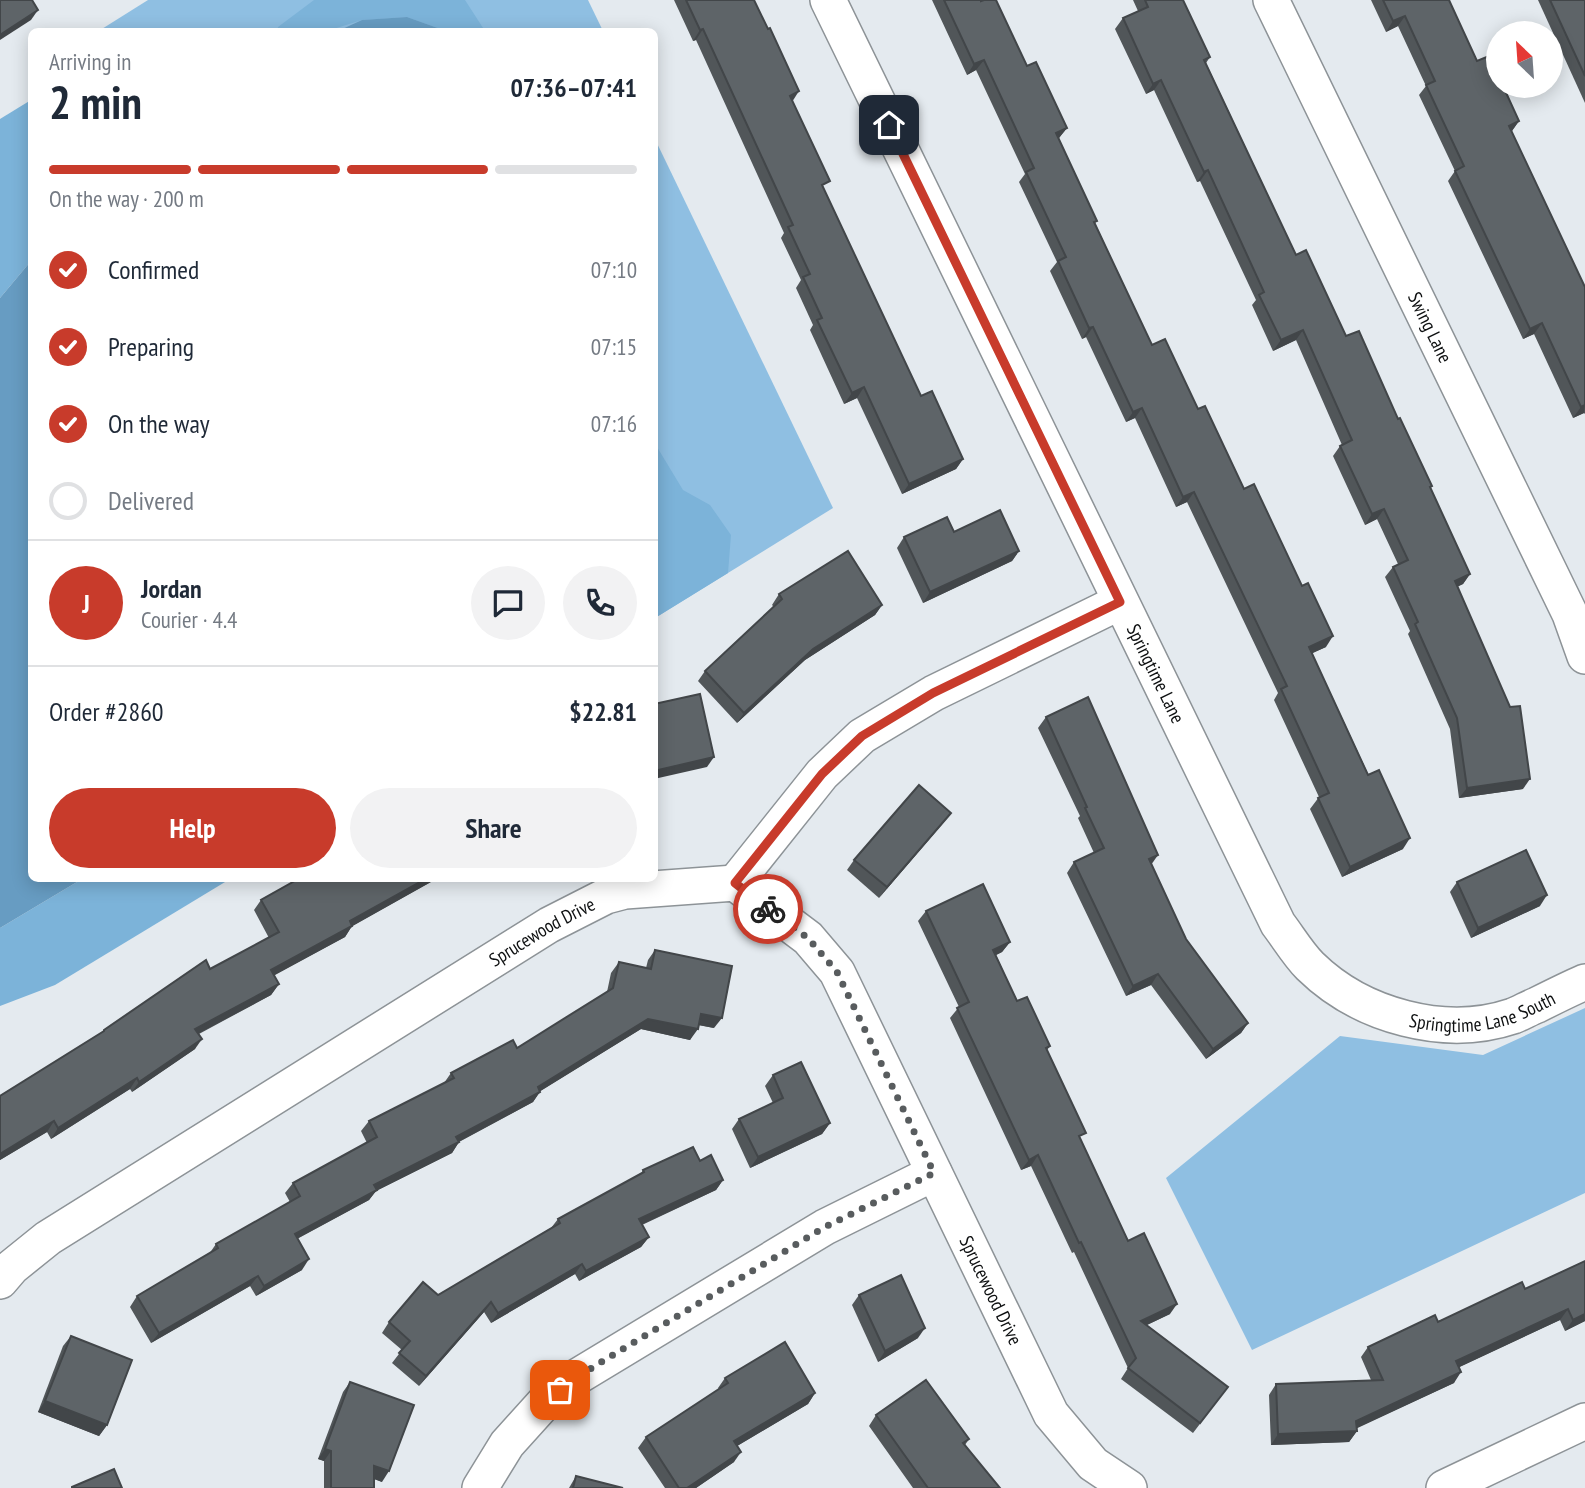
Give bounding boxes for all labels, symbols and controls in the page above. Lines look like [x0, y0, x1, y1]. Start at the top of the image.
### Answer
north arrow [1486, 21, 1563, 98]
map controls [1486, 21, 1563, 98]
text: Arriving in [49, 47, 131, 76]
text: 07:36–07:41 [510, 71, 637, 104]
text: 2 min [49, 72, 142, 132]
pin [859, 95, 919, 155]
icon: home [870, 106, 908, 144]
text: On the way · 200 m [49, 184, 204, 213]
icon: check [49, 251, 87, 289]
text: Confirmed [108, 253, 199, 286]
text: 07:10 [591, 255, 637, 284]
street label: Swing Lane [1403, 288, 1458, 367]
icon: check [49, 328, 87, 366]
text: Preparing [108, 330, 194, 363]
text: 07:15 [591, 332, 637, 361]
icon: check [49, 405, 87, 443]
text: On the way [108, 407, 210, 440]
text: 07:16 [591, 409, 637, 438]
text: Delivered [108, 484, 194, 517]
button: chat [471, 566, 545, 640]
button: phone [563, 566, 637, 640]
text: Jordan [141, 572, 202, 605]
text: J [82, 587, 90, 620]
text: Courier · 4.4 [141, 605, 237, 634]
street label: Springtime Lane [1122, 620, 1190, 727]
text: Order #2860 [49, 695, 164, 728]
text: $22.81 [569, 695, 637, 728]
button: Help [49, 788, 336, 868]
button: Share [350, 788, 637, 868]
courier [733, 874, 803, 944]
icon: bike [749, 890, 787, 928]
street label: Sprucewood Drive [484, 892, 599, 972]
street label: Springtime Lane South [1407, 986, 1559, 1037]
street label: Sprucewood Drive [955, 1232, 1028, 1349]
pin [530, 1360, 590, 1420]
icon: bag [541, 1371, 579, 1409]

